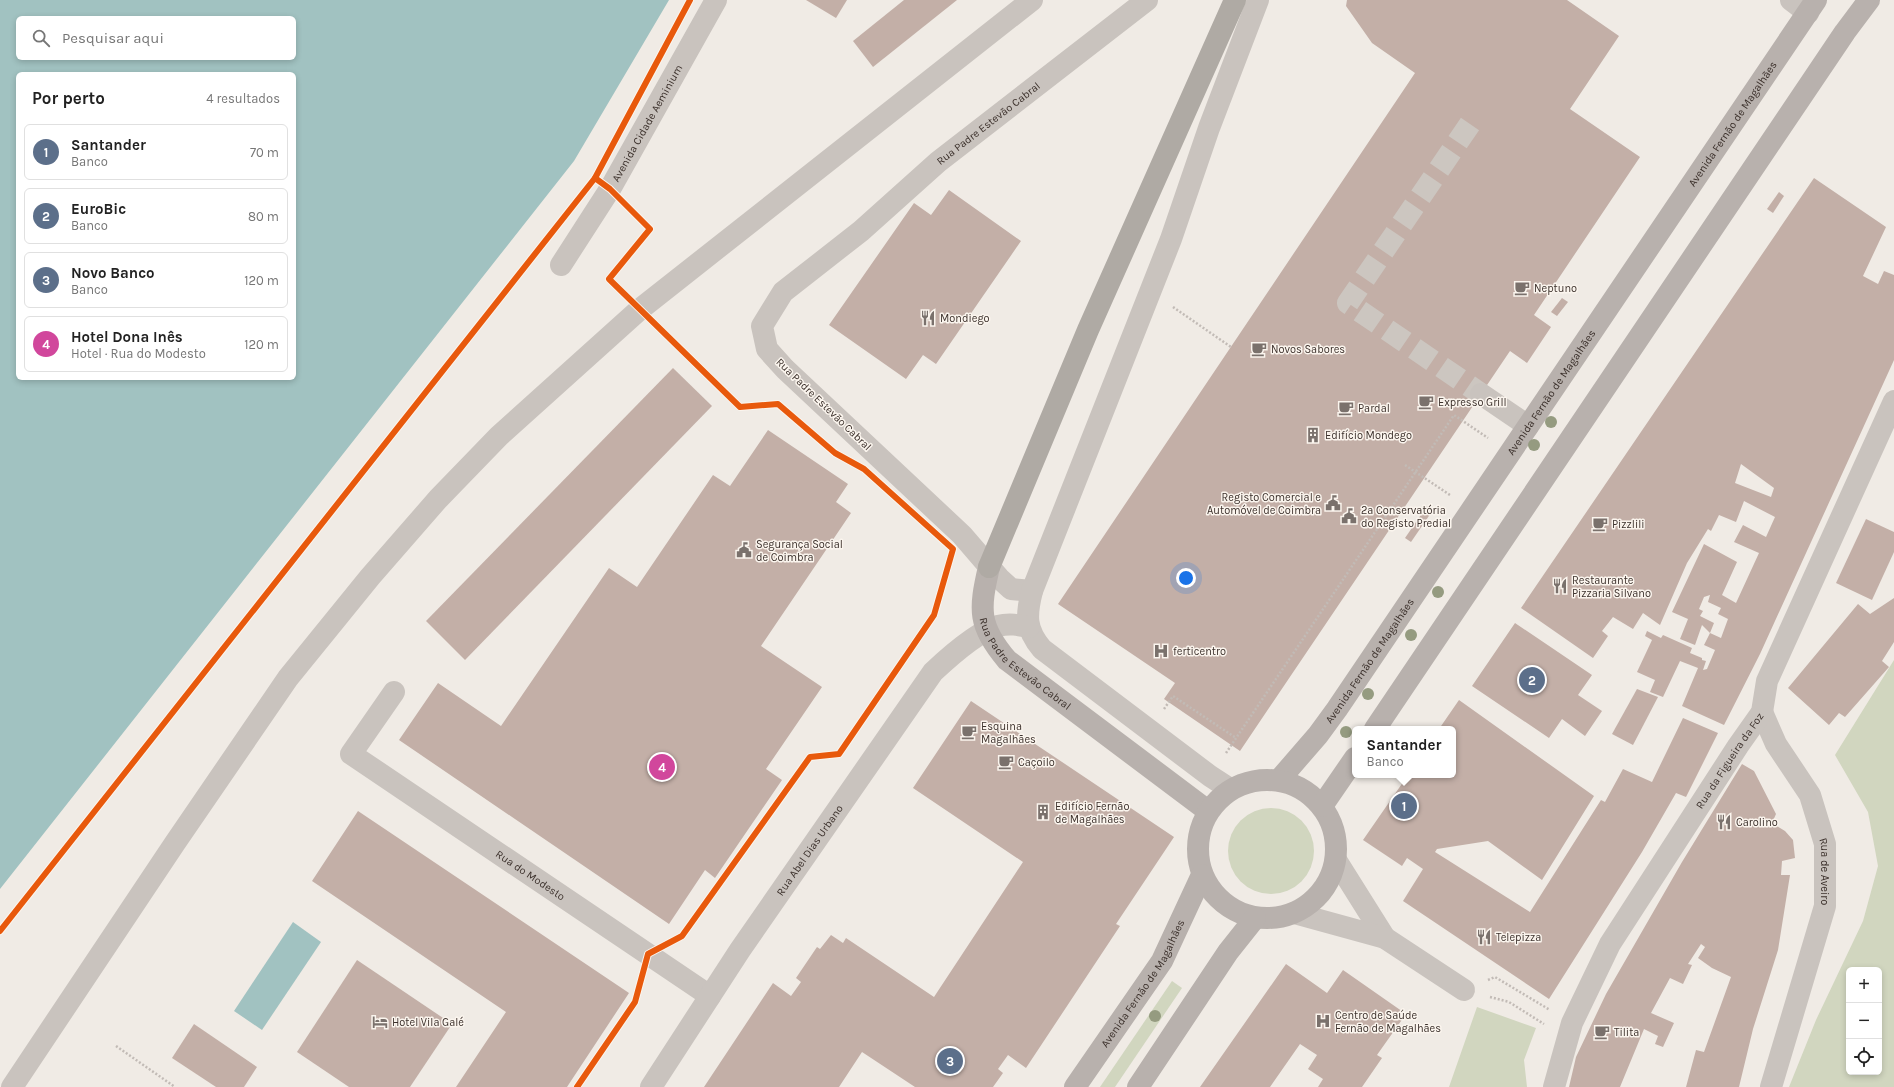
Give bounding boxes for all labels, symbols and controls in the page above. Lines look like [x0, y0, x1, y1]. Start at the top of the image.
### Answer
search box [16, 16, 296, 60]
icon: search [30, 27, 52, 49]
text: Pesquisar aqui [62, 29, 164, 47]
street label: Avenida Fernão de Magalhães [1686, 59, 1780, 189]
street label: Avenida Cidade Aeminium [609, 62, 685, 184]
street label: Rua Padre Estevão Cabral [934, 79, 1043, 168]
text: Por perto [32, 88, 105, 108]
text: 4 resultados [206, 91, 280, 106]
text: Santander [71, 136, 146, 154]
text: 1 [44, 145, 48, 160]
text: 70 m [250, 145, 279, 160]
text: Banco [71, 154, 108, 169]
text: EuroBic [71, 200, 126, 218]
text: 2 [42, 209, 50, 224]
text: 80 m [248, 209, 279, 224]
text: Banco [71, 218, 108, 233]
text: Novo Banco [71, 264, 155, 282]
text: 3 [42, 273, 50, 288]
text: 120 m [244, 273, 279, 288]
cafe icon: Neptuno [1513, 279, 1531, 297]
text: Banco [71, 282, 108, 297]
place label: Neptuno [1534, 282, 1577, 295]
restaurant icon: Mondiego [919, 309, 937, 327]
place label: Mondiego [940, 312, 990, 325]
street label: Avenida Fernão de Magalhães [1504, 327, 1598, 458]
text: Hotel Dona Inês [71, 328, 183, 346]
text: 4 [42, 337, 50, 352]
text: 120 m [244, 337, 279, 352]
cafe icon: Novos Sabores [1250, 340, 1268, 358]
place label: Novos Sabores [1271, 343, 1345, 356]
text: Hotel · Rua do Modesto [71, 346, 206, 361]
street label: Rua Padre Estevão Cabral [773, 355, 874, 453]
cafe icon: Expresso Grill [1417, 393, 1435, 411]
place label: Expresso Grill [1438, 396, 1507, 409]
cafe icon: Pardal [1337, 399, 1355, 417]
place label: Pardal [1358, 402, 1390, 415]
building icon: Edifício Mondego [1304, 426, 1322, 444]
place label: Edifício Mondego [1325, 429, 1412, 442]
place label: Registo Comercial e Automóvel de Coimbra [1207, 491, 1321, 517]
public building icon: Registo Comercial e Automóvel de Coimbra [1324, 494, 1342, 512]
place label: 2a Conservatória do Registo Predial [1361, 504, 1451, 530]
public building icon: 2a Conservatória do Registo Predial [1340, 507, 1358, 525]
cafe icon: Pizzlili [1591, 515, 1609, 533]
place label: Pizzlili [1612, 518, 1645, 531]
place label: Segurança Social de Coimbra [756, 538, 843, 564]
public building icon: Segurança Social de Coimbra [735, 541, 753, 559]
your location [1176, 568, 1196, 588]
place label: Restaurante Pizzaria Silvano [1572, 574, 1651, 600]
restaurant icon: Restaurante Pizzaria Silvano [1551, 577, 1569, 595]
street label: Avenida Fernão de Magalhães [1323, 596, 1417, 726]
street label: Rua Padre Estevão Cabral [977, 616, 1073, 713]
hospital icon: ferticentro [1152, 642, 1170, 660]
place label: ferticentro [1173, 645, 1226, 658]
pin: 2 [1519, 665, 1545, 695]
street label: Rua da Figueira da Foz [1693, 710, 1766, 811]
place label: Esquina Magalhães [981, 720, 1036, 746]
cafe icon: Esquina Magalhães [960, 723, 978, 741]
popup [1352, 726, 1456, 778]
text: Santander [1367, 736, 1441, 754]
pin: 4 [649, 752, 675, 782]
cafe icon: Caçoilo [997, 753, 1015, 771]
text: Banco [1367, 754, 1404, 769]
place label: Caçoilo [1018, 756, 1055, 769]
pin: 1 [1391, 791, 1417, 821]
place label: Edifício Fernão de Magalhães [1055, 800, 1129, 826]
street label: Rua Abel Dias Urbano [774, 802, 846, 898]
building icon: Edifício Fernão de Magalhães [1034, 803, 1052, 821]
restaurant icon: Carolino [1715, 813, 1733, 831]
place label: Carolino [1736, 816, 1778, 829]
street label: Rua de Aveiro [1816, 836, 1831, 905]
street label: Rua do Modesto [493, 847, 567, 903]
street label: Avenida Fernão de Magalhães [1098, 917, 1187, 1050]
restaurant icon: Telepizza [1475, 928, 1493, 946]
place label: Telepizza [1496, 931, 1541, 944]
map controls [1846, 967, 1882, 1075]
button: + [1846, 967, 1882, 1003]
button: − [1846, 1003, 1882, 1039]
place label: Centro de Saúde Fernão de Magalhães [1335, 1009, 1441, 1035]
hospital icon: Centro de Saúde Fernão de Magalhães [1314, 1012, 1332, 1030]
hotel icon: Hotel Vila Galé [371, 1013, 389, 1031]
place label: Hotel Vila Galé [392, 1016, 464, 1029]
cafe icon: Tilita [1593, 1023, 1611, 1041]
place label: Tilita [1614, 1026, 1639, 1039]
button: locate [1846, 1039, 1882, 1075]
pin: 3 [937, 1046, 963, 1076]

